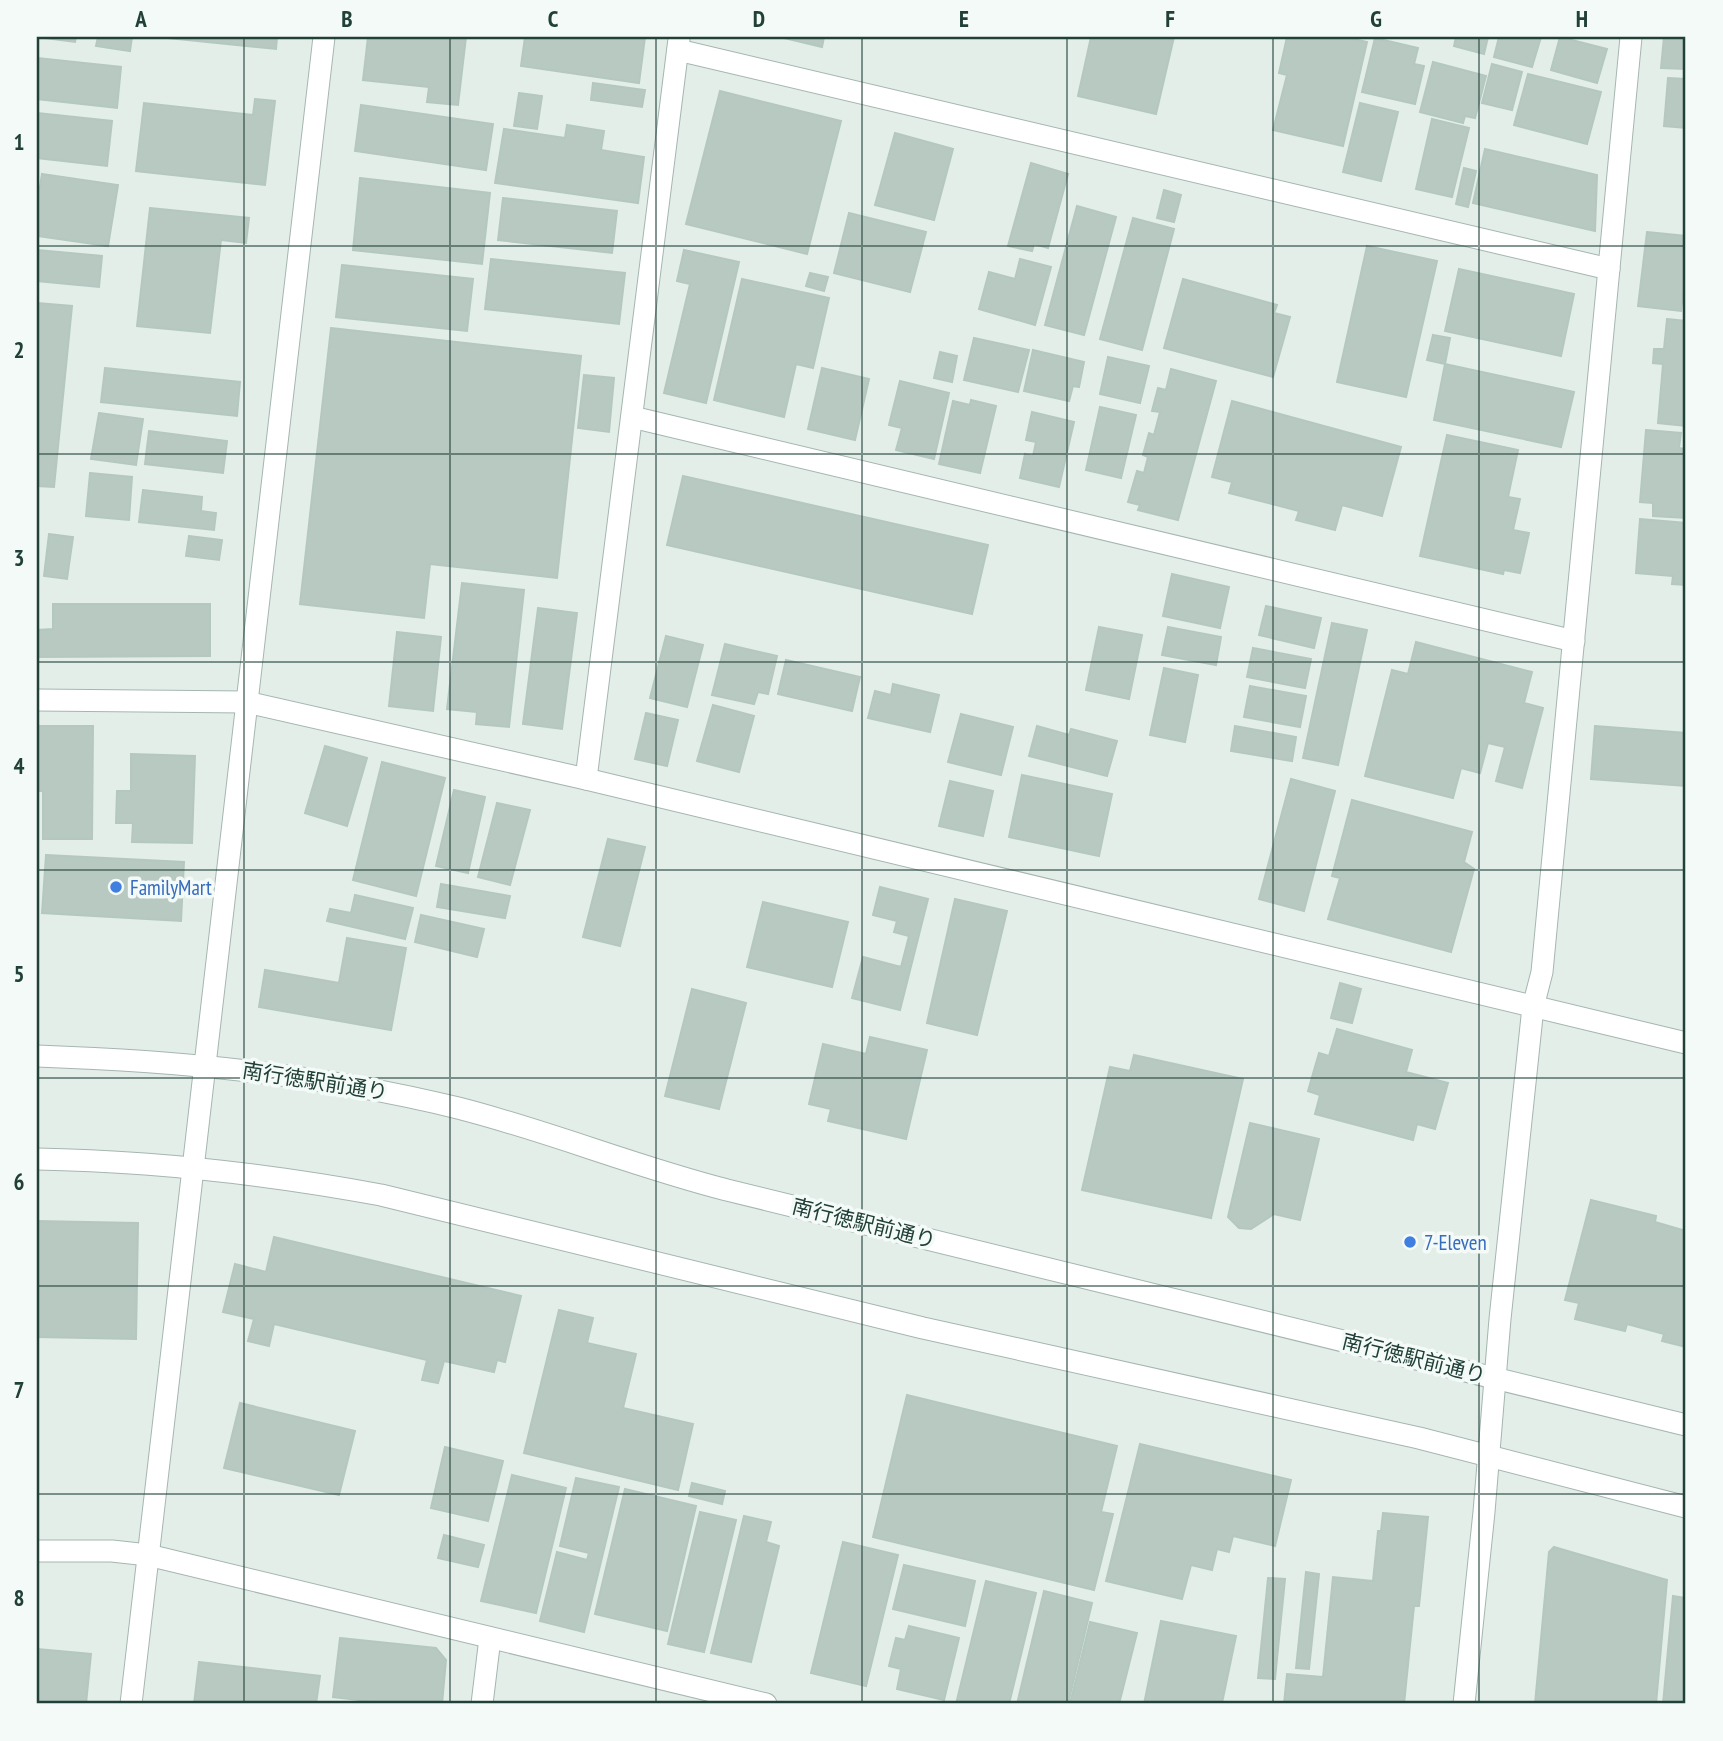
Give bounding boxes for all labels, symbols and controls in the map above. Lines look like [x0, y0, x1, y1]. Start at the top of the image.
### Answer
text: A [134, 4, 147, 33]
text: B [341, 4, 353, 33]
text: C [548, 4, 559, 33]
text: D [753, 4, 765, 33]
text: E [959, 4, 969, 33]
text: F [1165, 4, 1175, 33]
text: G [1370, 4, 1382, 33]
text: H [1576, 4, 1588, 33]
text: 1 [14, 127, 25, 156]
text: 2 [14, 335, 25, 364]
text: 3 [14, 543, 25, 572]
text: 4 [14, 751, 25, 780]
place label: FamilyMart [130, 874, 212, 901]
marker: FamilyMart [108, 879, 124, 895]
text: 5 [14, 959, 25, 988]
street label: 南行徳駅前通り [240, 1056, 390, 1106]
text: 6 [14, 1167, 25, 1196]
street label: 南行徳駅前通り [789, 1192, 939, 1254]
place label: 7-Eleven [1424, 1229, 1487, 1256]
marker: 7-Eleven [1402, 1234, 1418, 1250]
street label: 南行徳駅前通り [1339, 1327, 1489, 1389]
text: 7 [14, 1375, 25, 1404]
text: 8 [14, 1583, 25, 1612]

